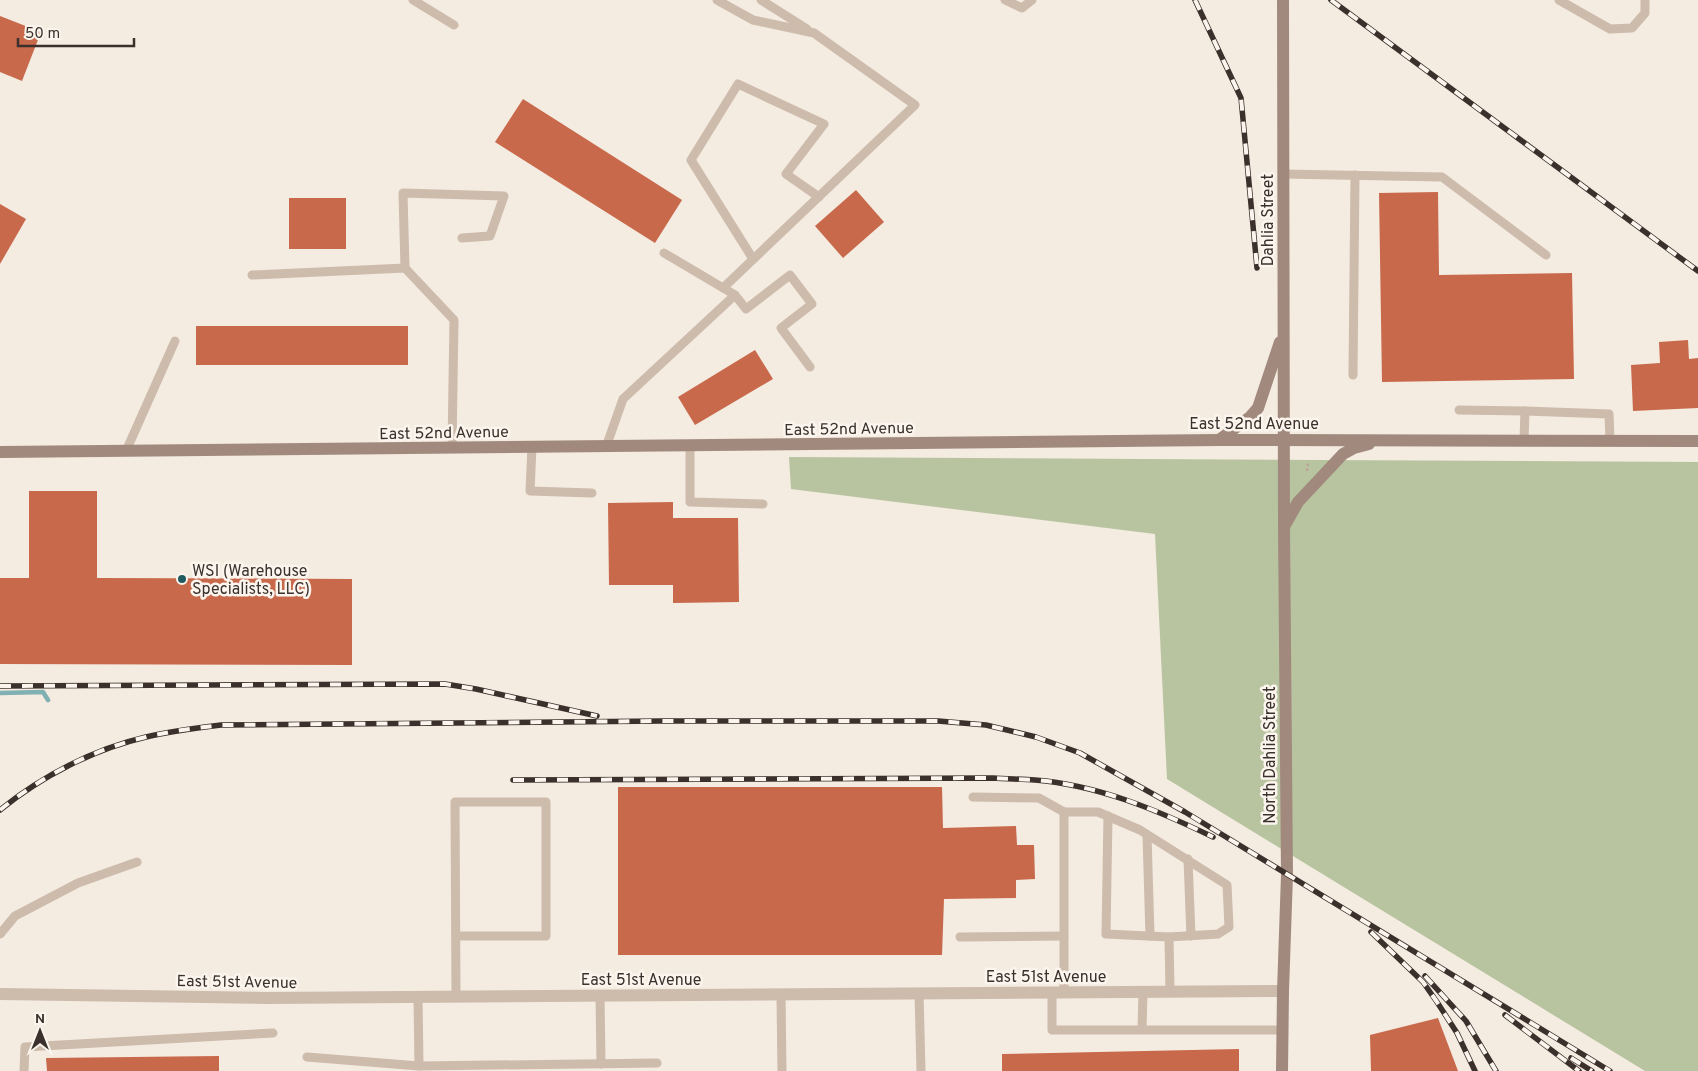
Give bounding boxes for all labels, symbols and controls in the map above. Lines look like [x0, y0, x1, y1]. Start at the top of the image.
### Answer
scale bar [18, 15, 134, 47]
text: 50 m [25, 25, 60, 44]
street label: Dahlia Street [1259, 174, 1279, 266]
street label: East 52nd Avenue [1189, 415, 1319, 435]
street label: East 52nd Avenue [784, 419, 914, 441]
street label: East 52nd Avenue [379, 423, 509, 445]
place label: WSI (Warehouse Specialists, LLC) [192, 562, 310, 600]
marker: WSI (Warehouse Specialists, LLC) [176, 573, 188, 585]
street label: North Dahlia Street [1261, 686, 1281, 824]
street label: East 51st Avenue [986, 968, 1106, 988]
street label: East 51st Avenue [581, 971, 701, 991]
street label: East 51st Avenue [176, 972, 297, 994]
north arrow [15, 1006, 65, 1056]
text: N [35, 1011, 45, 1028]

